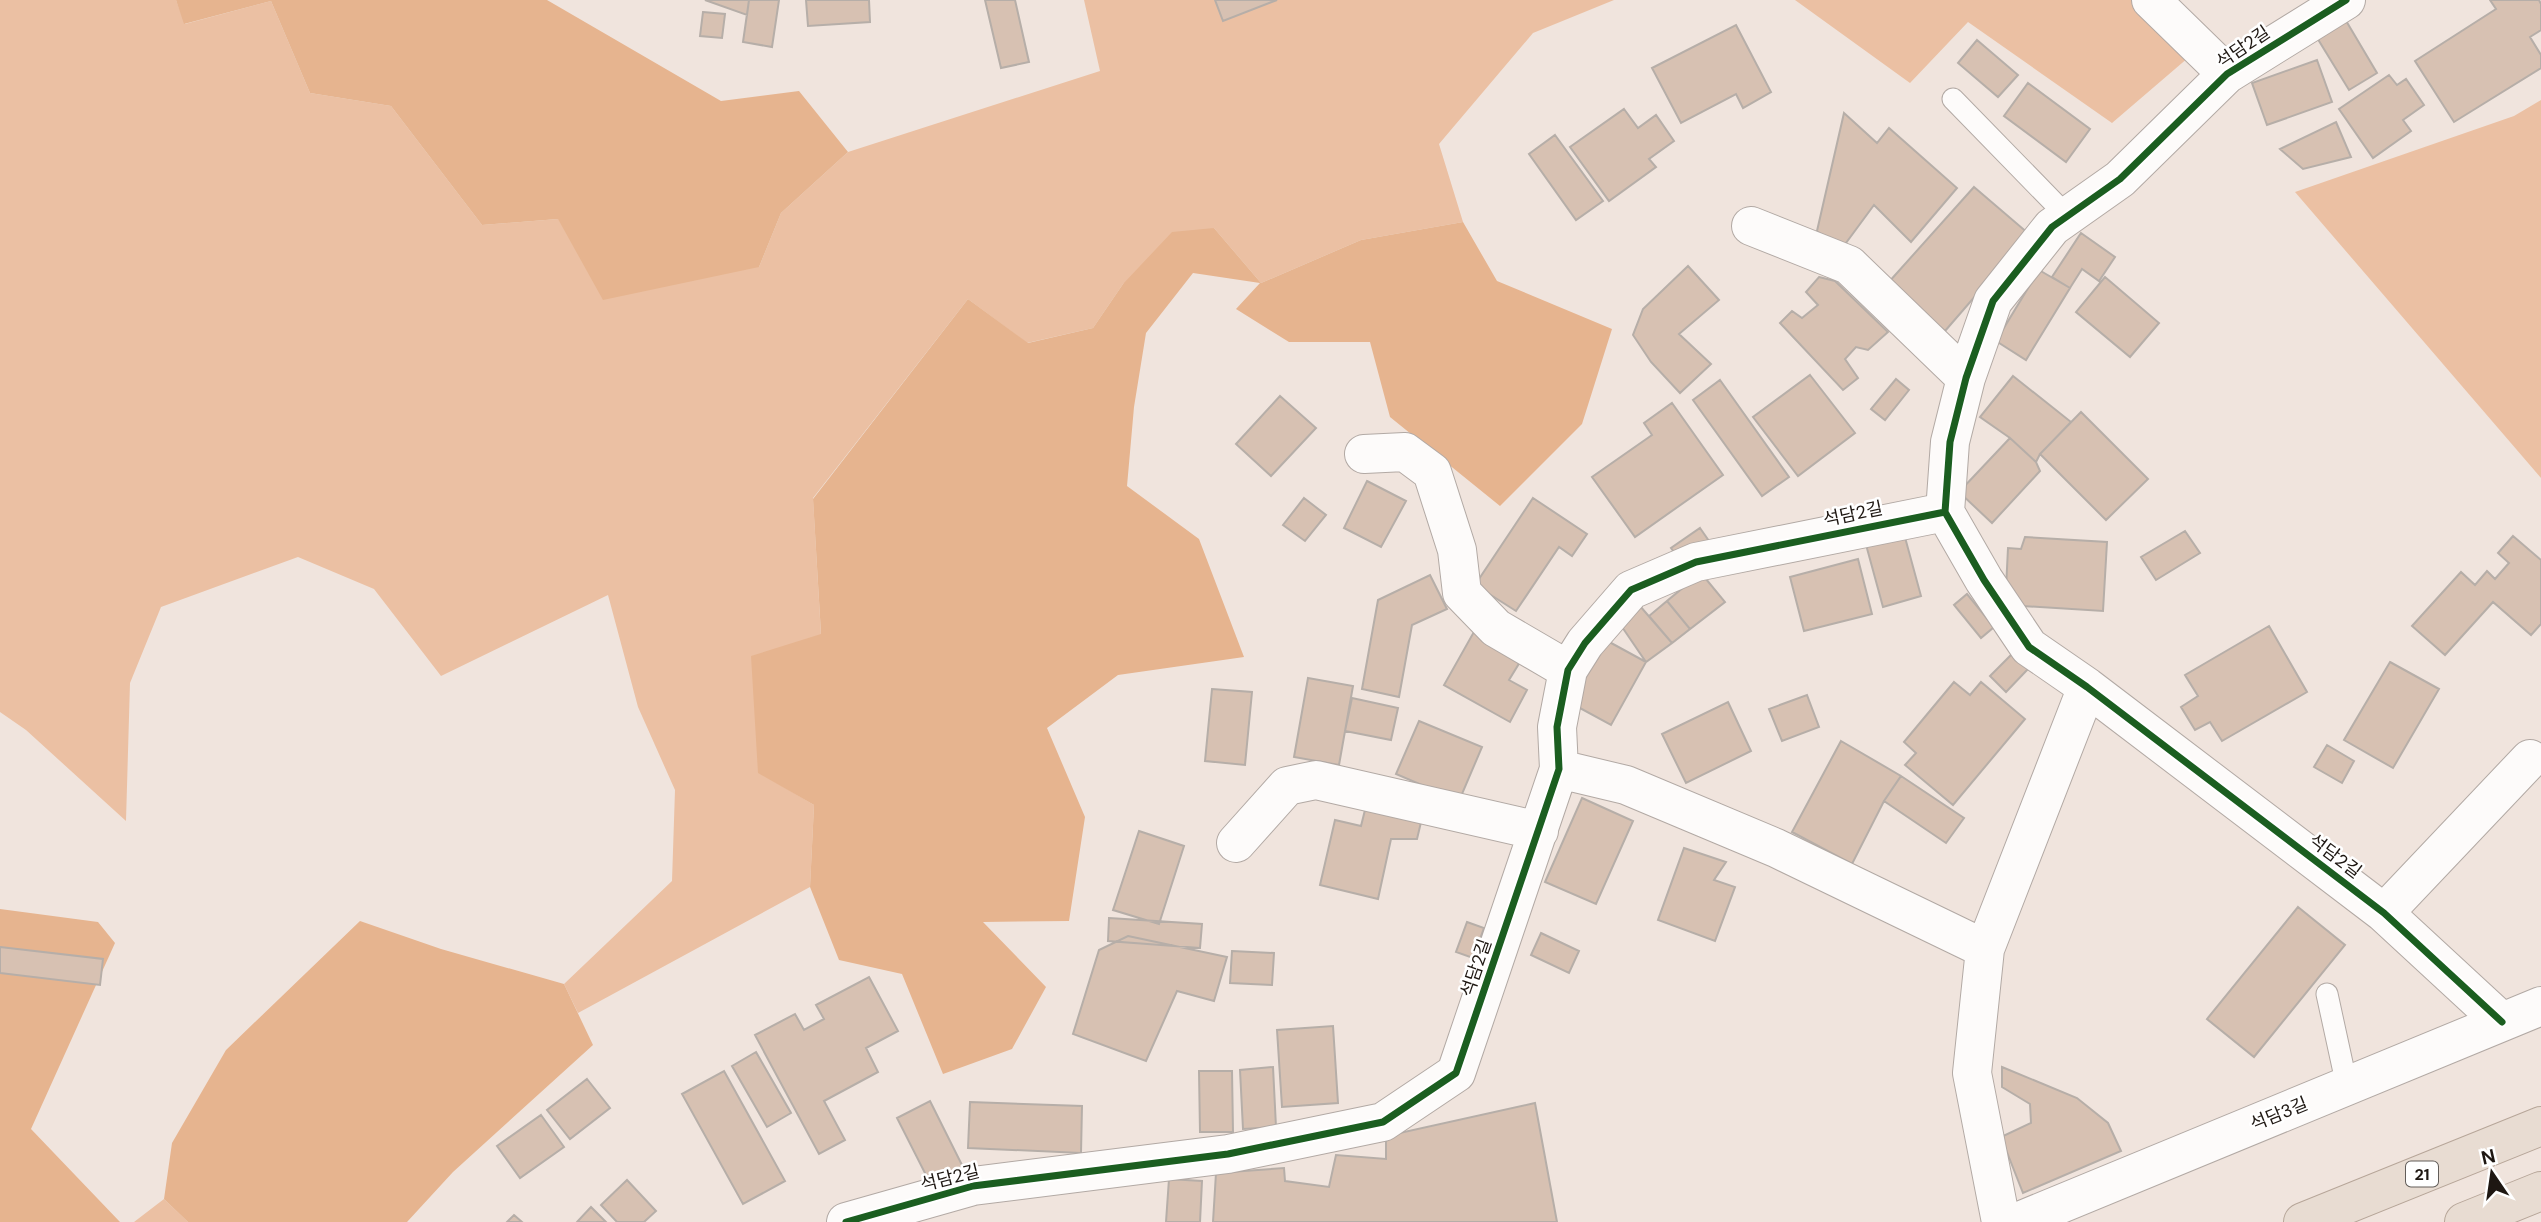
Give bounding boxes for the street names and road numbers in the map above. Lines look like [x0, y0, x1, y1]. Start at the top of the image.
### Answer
street label: 석담2길 [2211, 20, 2275, 74]
street label: 석담2길 [1821, 496, 1885, 532]
street label: 석담2길 [2304, 828, 2366, 884]
street label: 석담2길 [1455, 936, 1497, 1000]
street label: 석담3길 [2247, 1092, 2311, 1136]
street label: 석담2길 [918, 1159, 982, 1197]
road number: 21 [2406, 1162, 2438, 1186]

